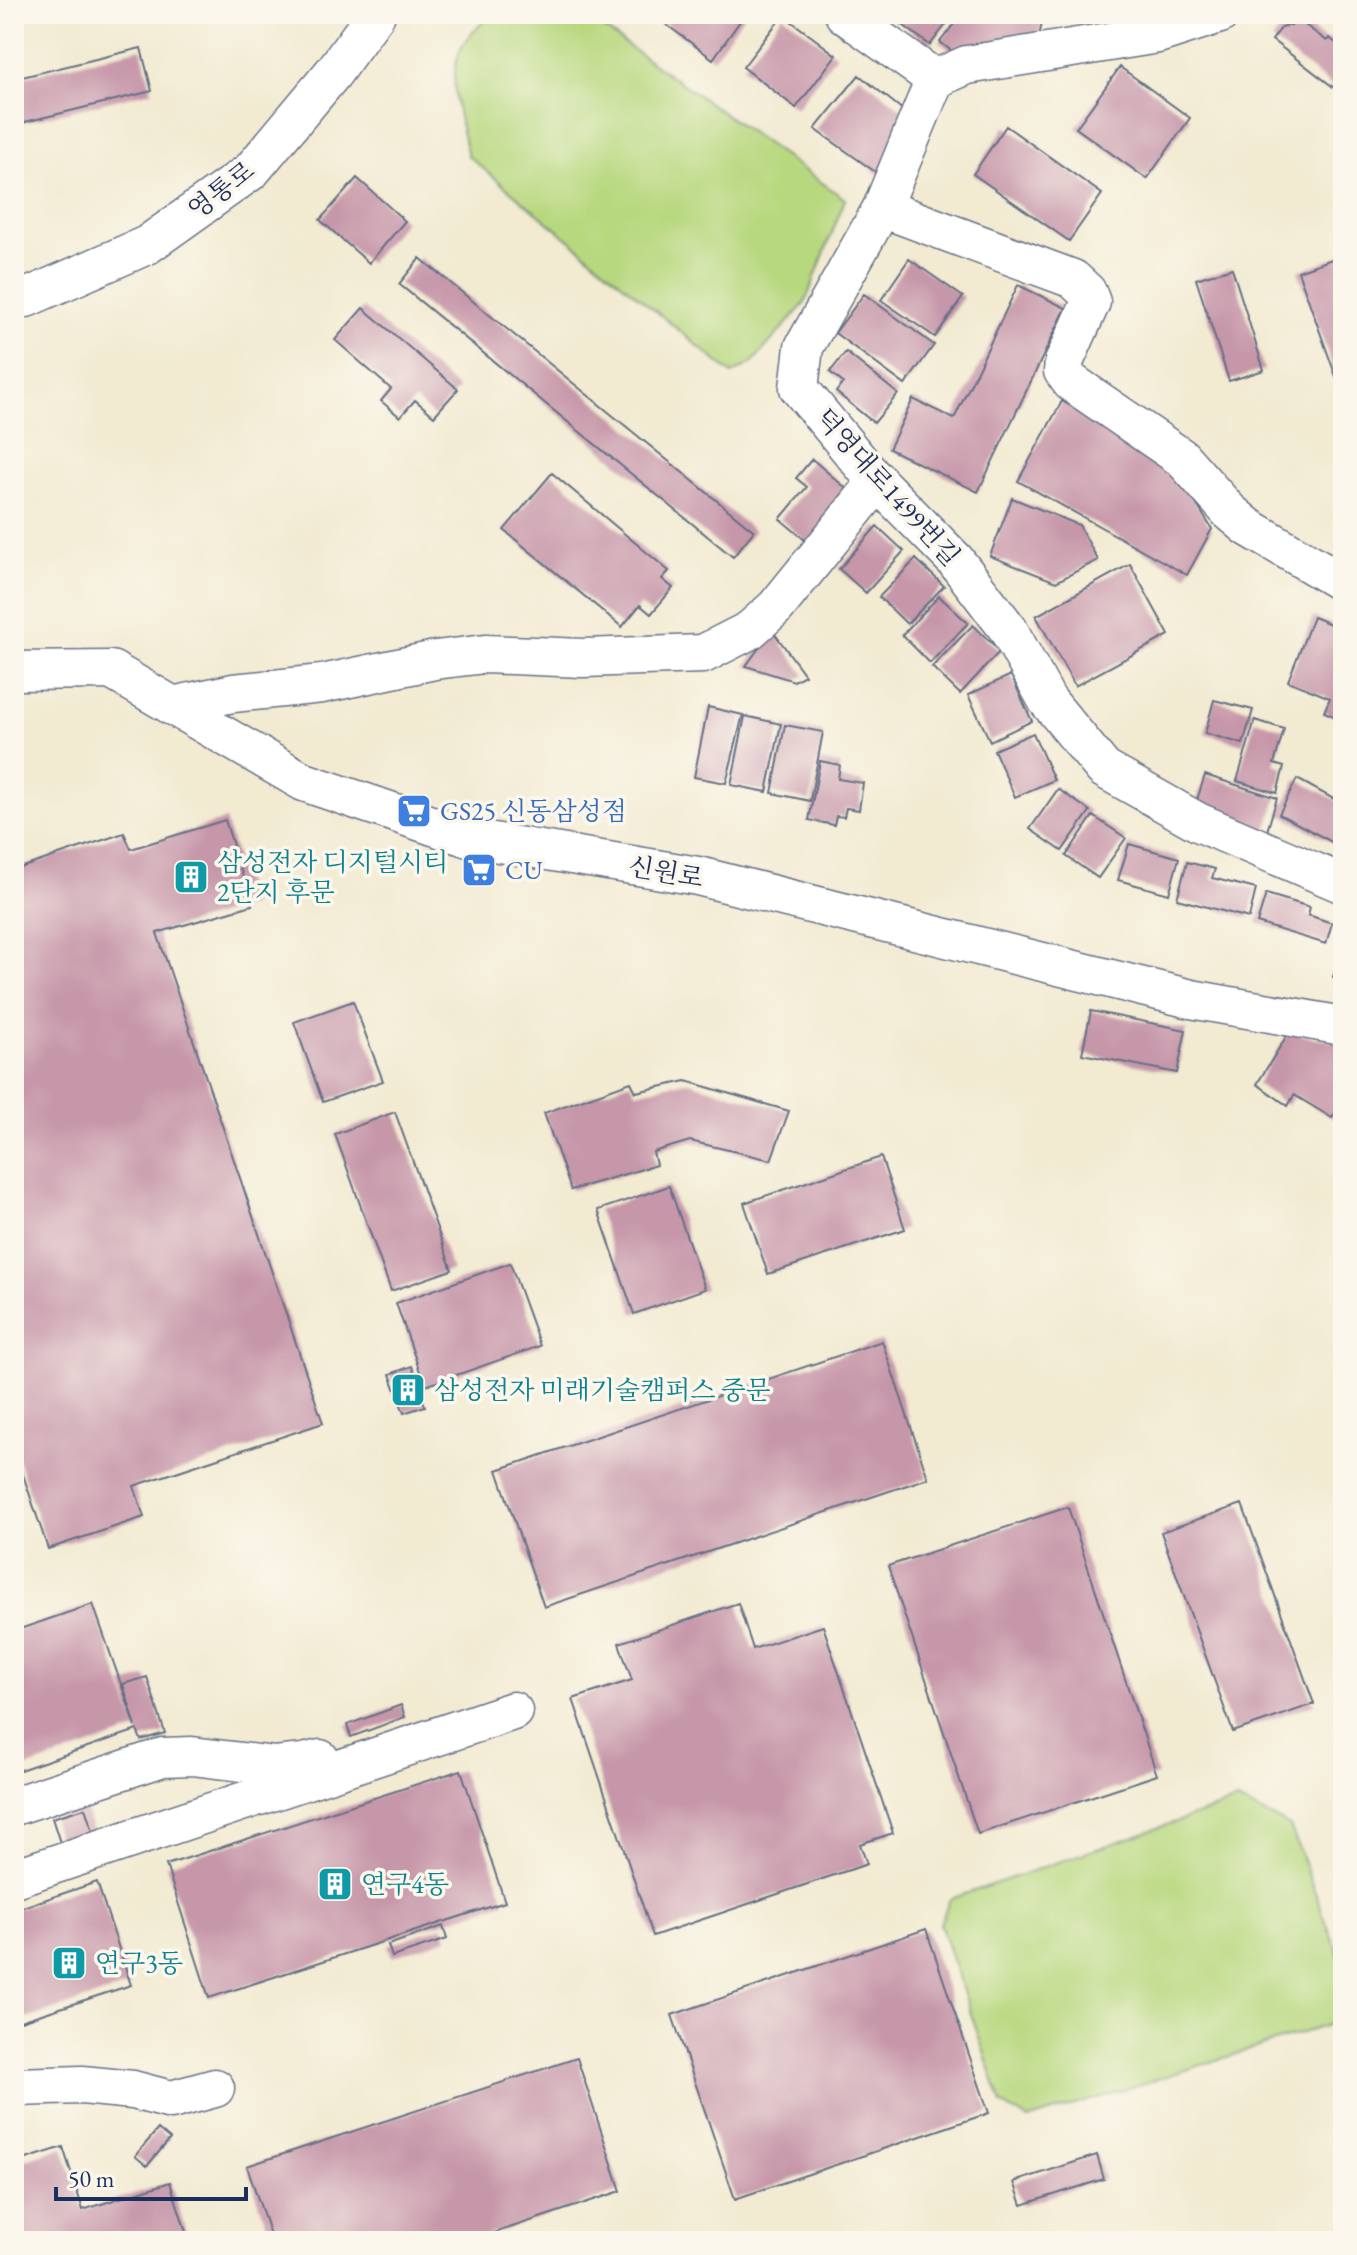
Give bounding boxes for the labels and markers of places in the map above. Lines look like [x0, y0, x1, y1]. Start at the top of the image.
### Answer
supermarket icon: GS25 신동삼성점 [395, 792, 433, 830]
place label: GS25 신동삼성점 [440, 794, 627, 828]
place label: 삼성전자 디지털시티 2단지 후문 [217, 845, 448, 909]
supermarket icon: CU [460, 851, 498, 889]
place label: CU [505, 853, 543, 887]
building icon: 삼성전자 디지털시티 2단지 후문 [172, 858, 210, 896]
building icon: 삼성전자 미래기술캠퍼스 중문 [389, 1371, 427, 1409]
place label: 삼성전자 미래기술캠퍼스 중문 [434, 1373, 771, 1407]
building icon: 연구4동 [316, 1865, 354, 1903]
place label: 연구4동 [361, 1867, 449, 1901]
building icon: 연구3동 [50, 1944, 88, 1982]
place label: 연구3동 [95, 1946, 183, 1980]

